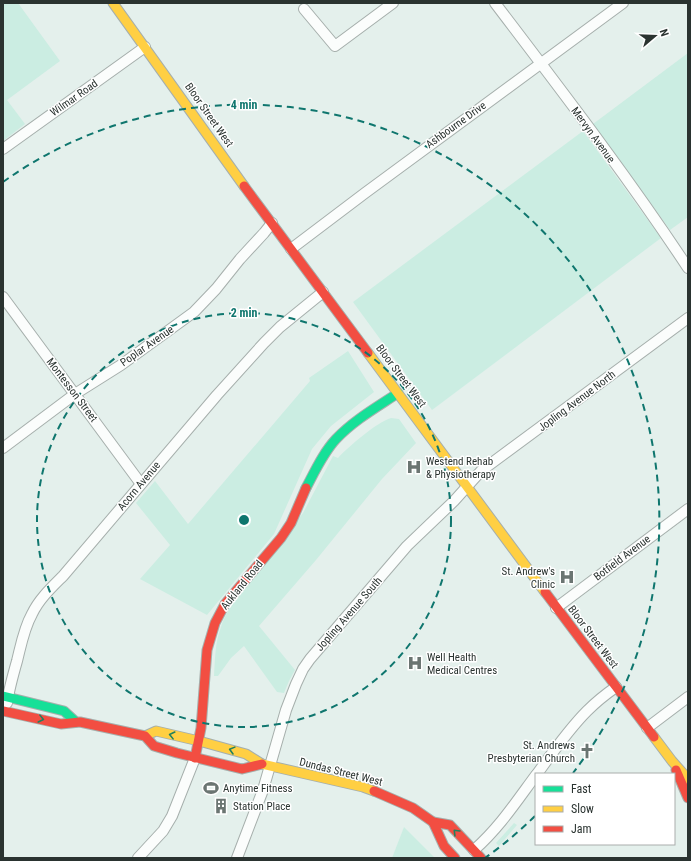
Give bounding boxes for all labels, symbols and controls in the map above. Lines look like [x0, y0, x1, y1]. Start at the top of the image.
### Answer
north arrow [635, 16, 675, 56]
text: N [657, 28, 671, 38]
street label: Wilmar Road [48, 77, 100, 119]
street label: Bloor Street West [182, 80, 236, 150]
text: 4 min [231, 98, 257, 112]
street label: Ashbourne Drive [423, 99, 489, 151]
street label: Mervyn Avenue [568, 105, 618, 165]
text: 2 min [231, 306, 257, 320]
street label: Poplar Avenue [118, 323, 176, 369]
street label: Bloor Street West [373, 342, 429, 410]
street label: Montesson Street [44, 355, 100, 425]
street label: Jopling Avenue North [536, 368, 618, 434]
place label: Westend Rehab & Physiotherapy [426, 455, 496, 481]
hospital icon: Westend Rehab & Physiotherapy [405, 458, 423, 476]
street label: Acorn Avenue [115, 459, 163, 513]
centre of rings [237, 513, 251, 527]
street label: Botfield Avenue [591, 532, 653, 584]
street label: Aukland Road [218, 558, 266, 612]
place label: St. Andrew's Clinic [501, 565, 555, 591]
hospital icon: St. Andrew's Clinic [558, 568, 576, 586]
street label: Jopling Avenue South [313, 574, 385, 654]
street label: Bloor Street West [565, 603, 621, 671]
place label: Well Health Medical Centres [427, 651, 497, 677]
hospital icon: Well Health Medical Centres [406, 654, 424, 672]
one-way arrow [37, 715, 44, 723]
one-way arrow [169, 731, 176, 740]
place label: St. Andrews Presbyterian Church [488, 739, 575, 765]
church icon: St. Andrews Presbyterian Church [578, 742, 596, 760]
one-way arrow [229, 746, 236, 755]
street label: Dundas Street West [298, 755, 384, 789]
legend [535, 773, 675, 845]
sports icon: Anytime Fitness [202, 779, 220, 797]
place label: Anytime Fitness [223, 782, 293, 795]
text: Fast [571, 782, 592, 796]
building icon: Station Place [212, 797, 230, 815]
place label: Station Place [233, 800, 291, 813]
text: Slow [571, 802, 594, 816]
text: Jam [571, 822, 592, 836]
one-way arrow [453, 829, 461, 837]

